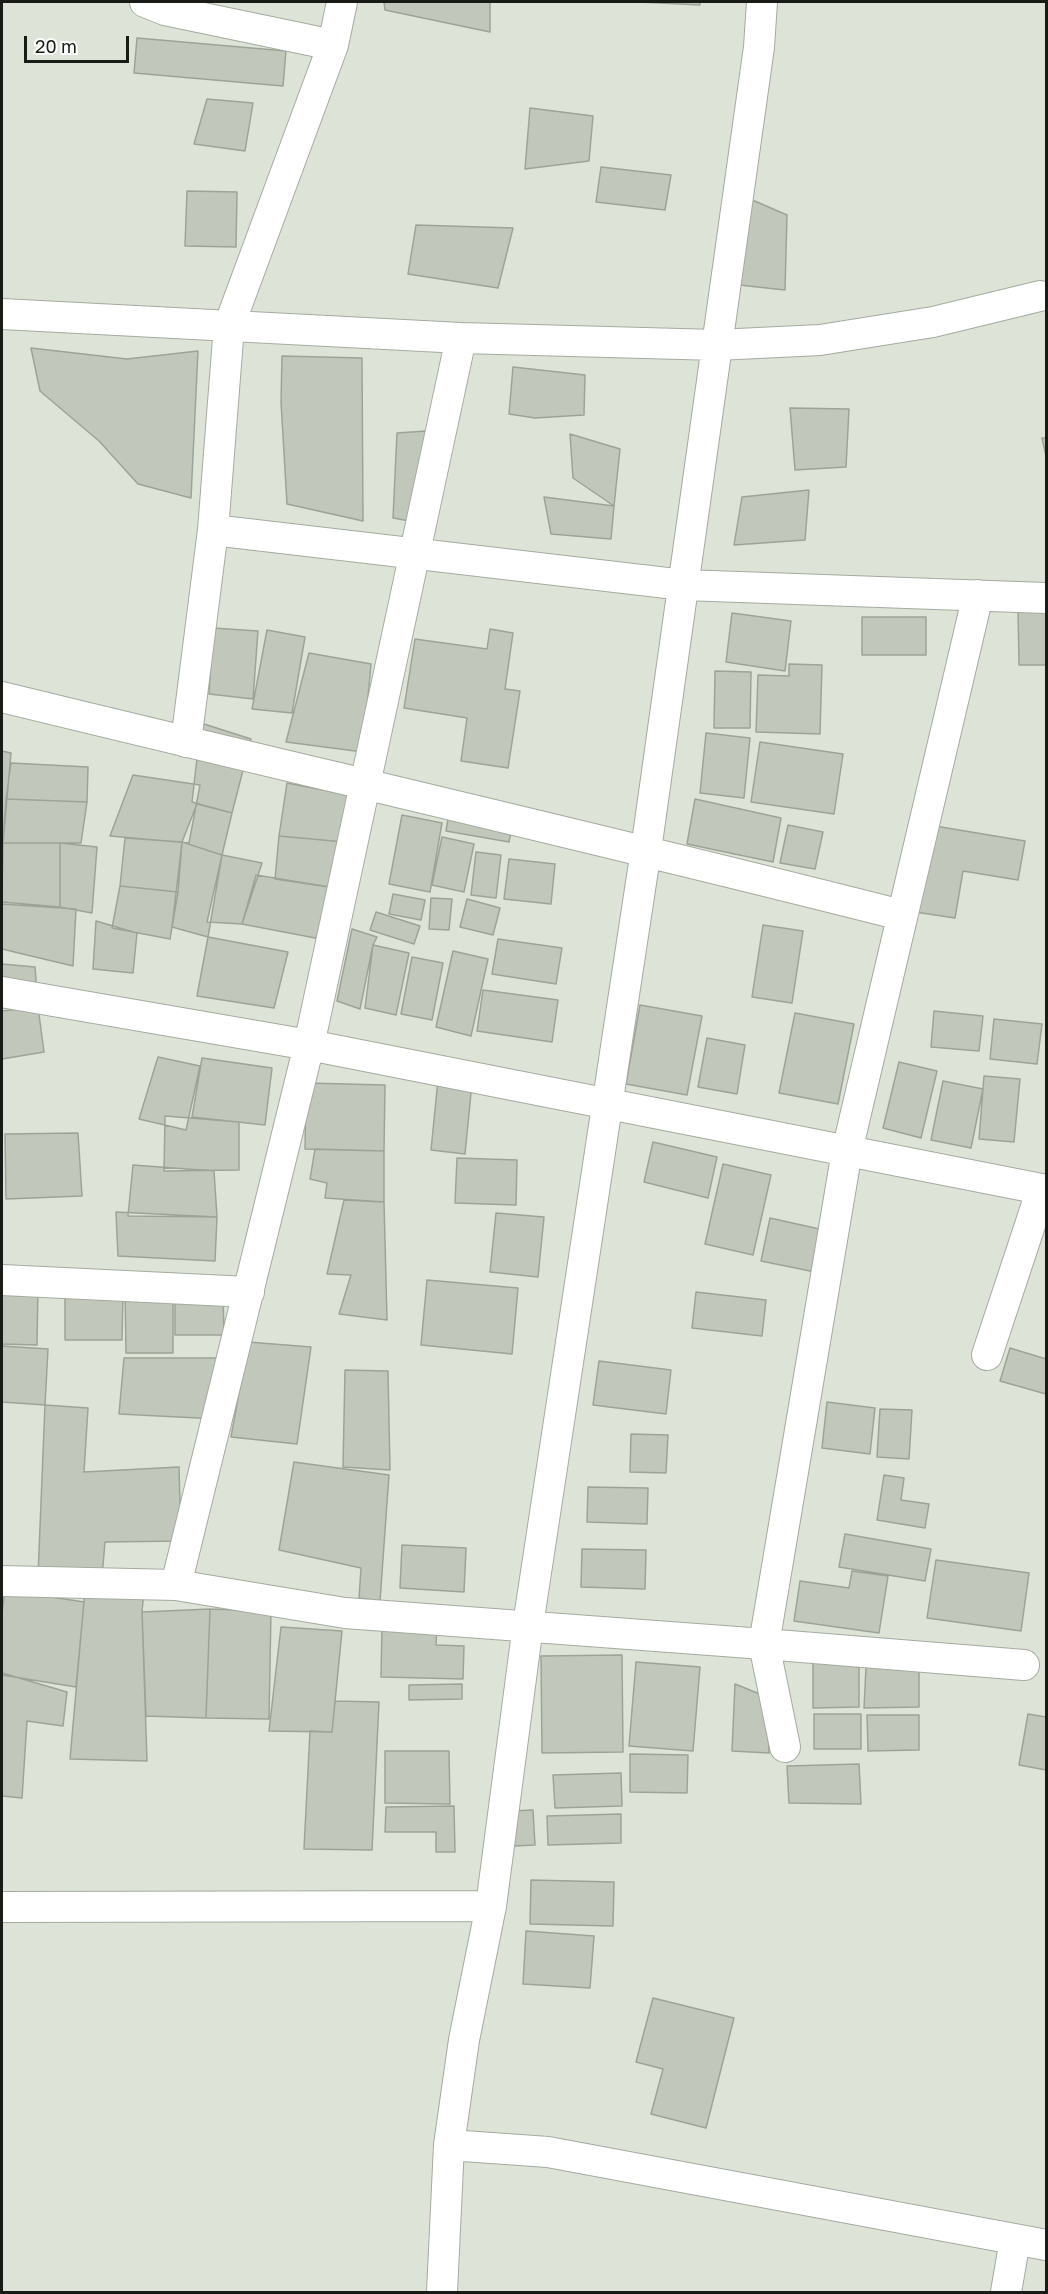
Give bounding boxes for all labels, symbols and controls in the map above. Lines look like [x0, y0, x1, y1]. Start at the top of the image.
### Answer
scale bar [27, 24, 132, 62]
text: 20 m [35, 35, 77, 57]

